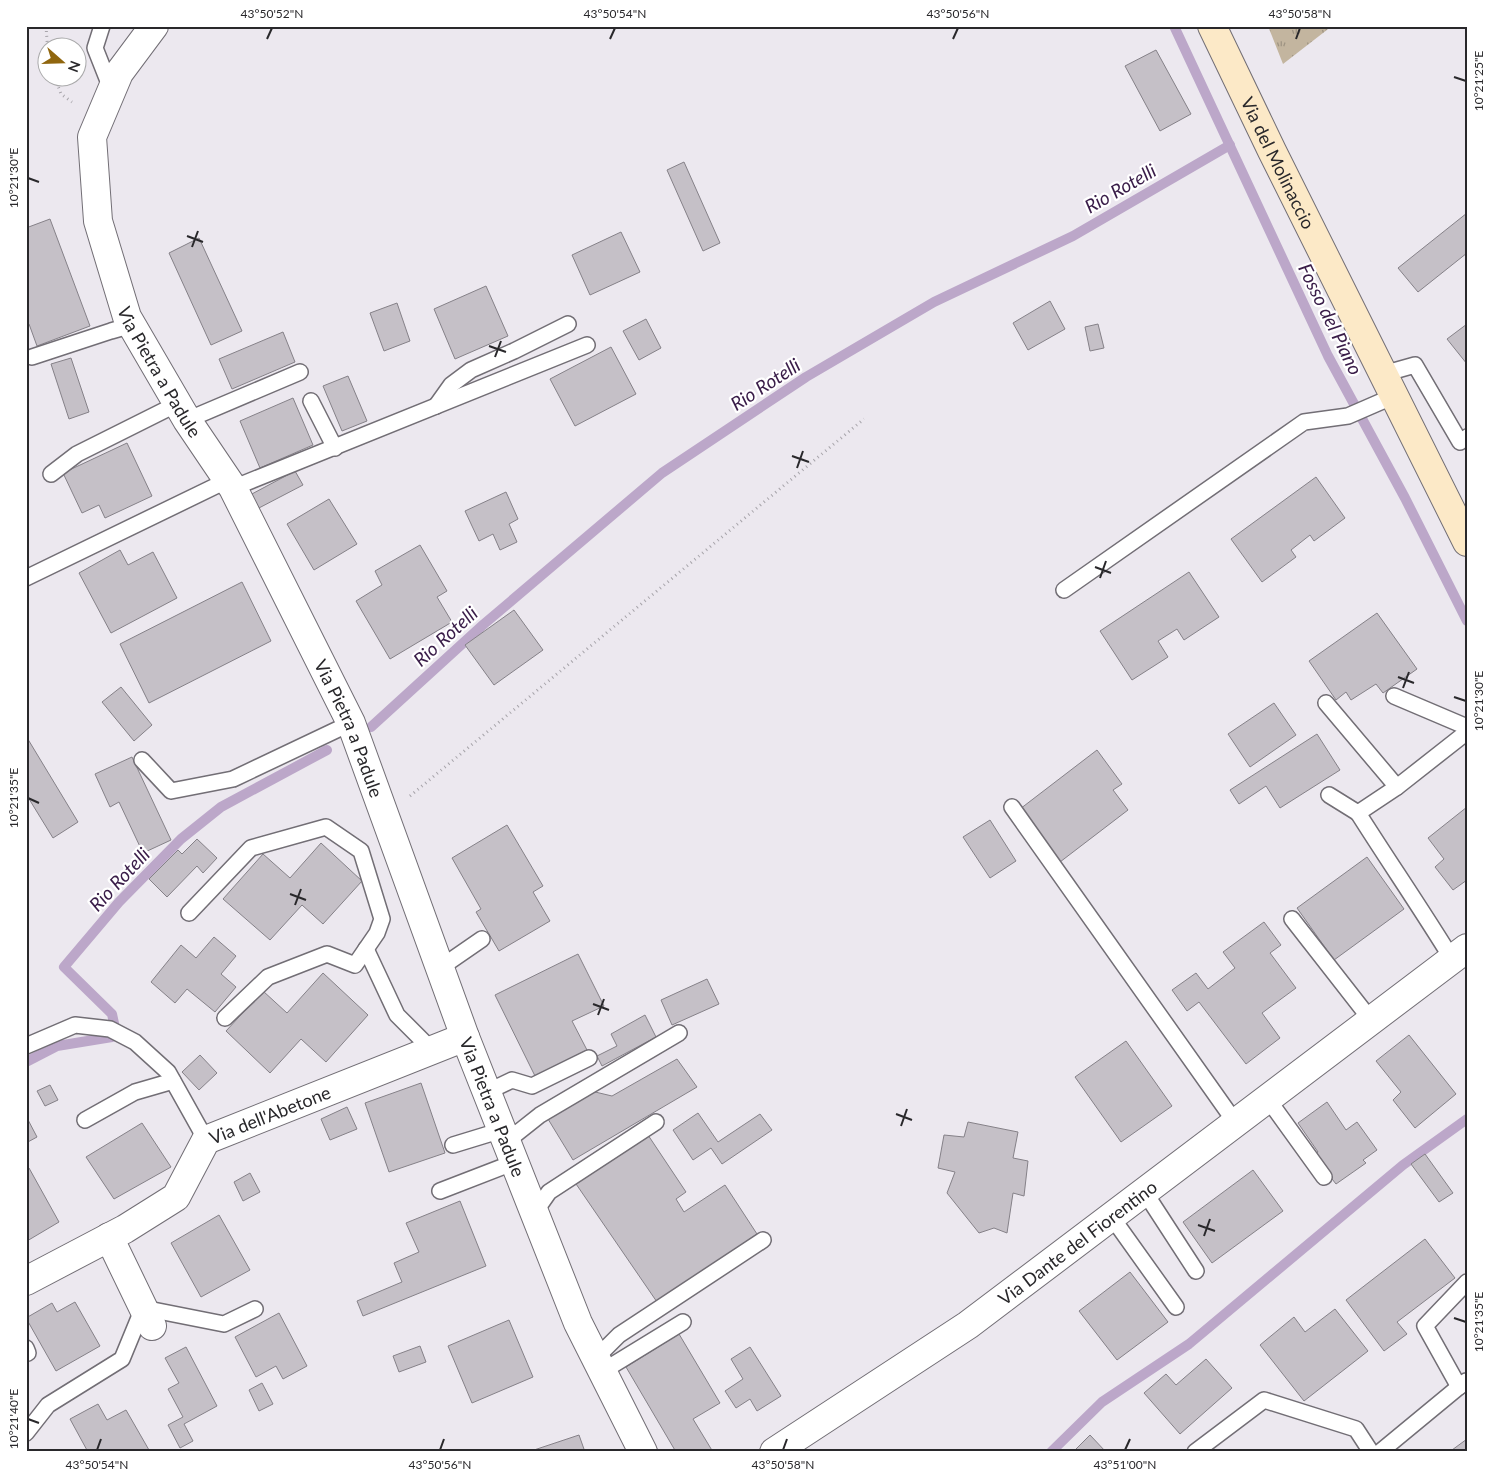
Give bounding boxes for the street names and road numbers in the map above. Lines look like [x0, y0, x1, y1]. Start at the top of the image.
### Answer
street label: Via del Molinaccio [1237, 93, 1320, 232]
street label: Via Pietra a Padule [113, 304, 206, 441]
street label: Via Pietra a Padule [310, 656, 388, 800]
street label: Via Pietra a Padule [455, 1034, 530, 1180]
street label: Via dell'Abetone [206, 1081, 334, 1149]
street label: Via Dante del Fiorentino [994, 1175, 1161, 1309]

